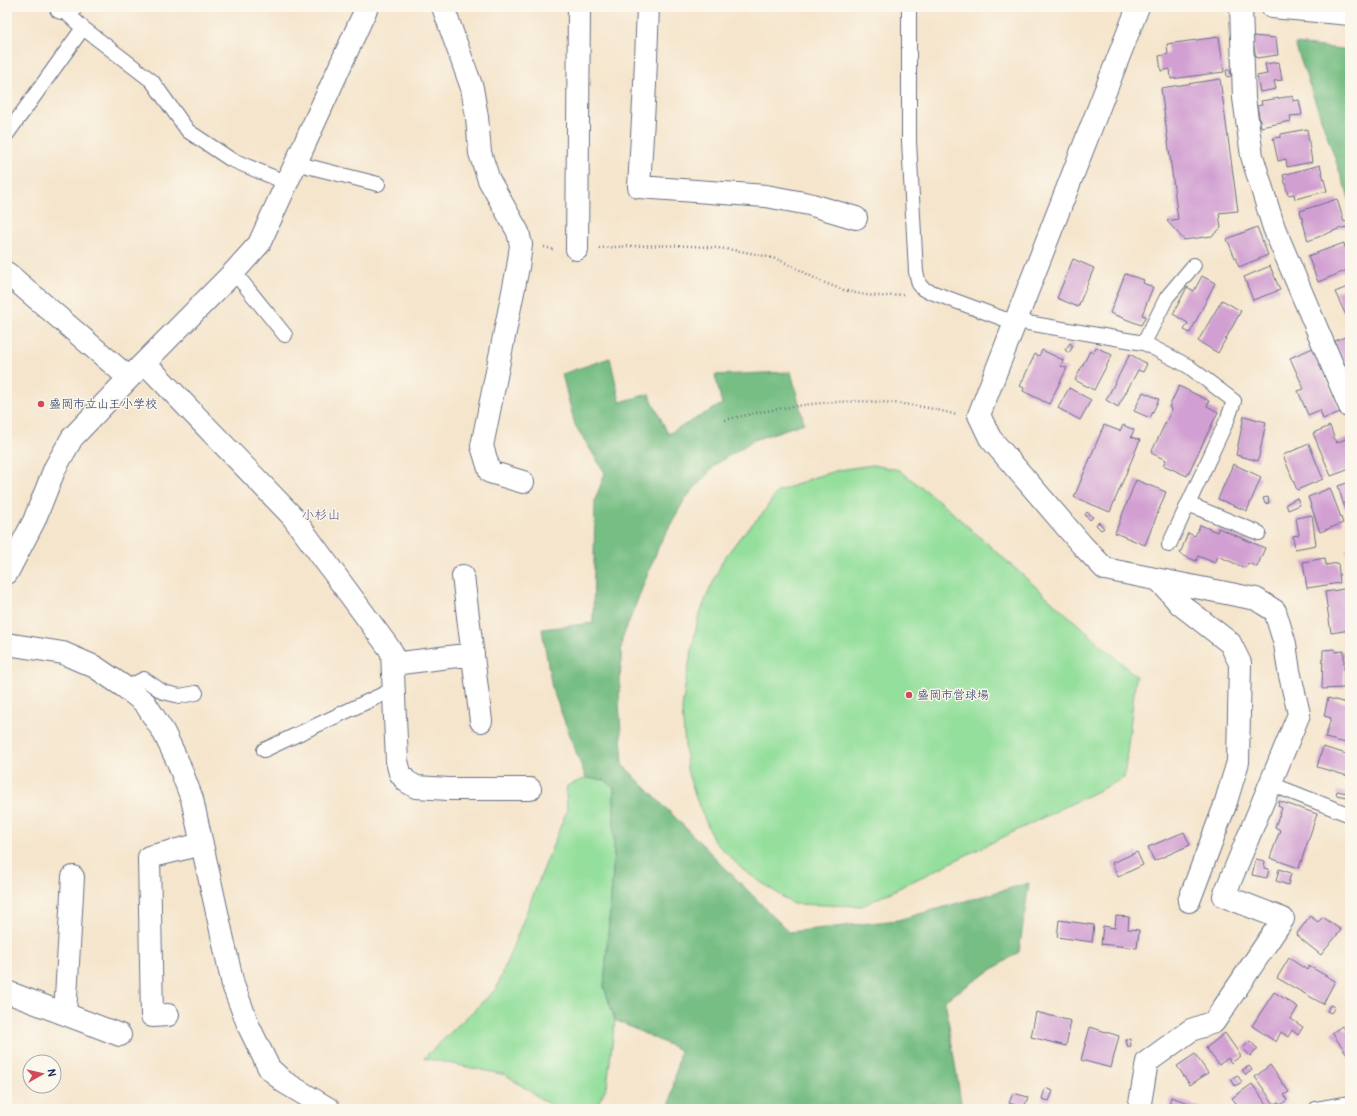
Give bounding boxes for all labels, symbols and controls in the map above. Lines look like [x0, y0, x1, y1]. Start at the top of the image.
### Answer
place label: 盛岡市立山王小学校 [49, 397, 157, 412]
marker: 盛岡市立山王小学校 [36, 399, 46, 409]
district label: 小杉山 [301, 507, 341, 523]
place label: 盛岡市営球場 [917, 688, 989, 703]
marker: 盛岡市営球場 [904, 690, 914, 700]
north arrow [22, 1054, 62, 1094]
text: N [44, 1068, 58, 1078]

